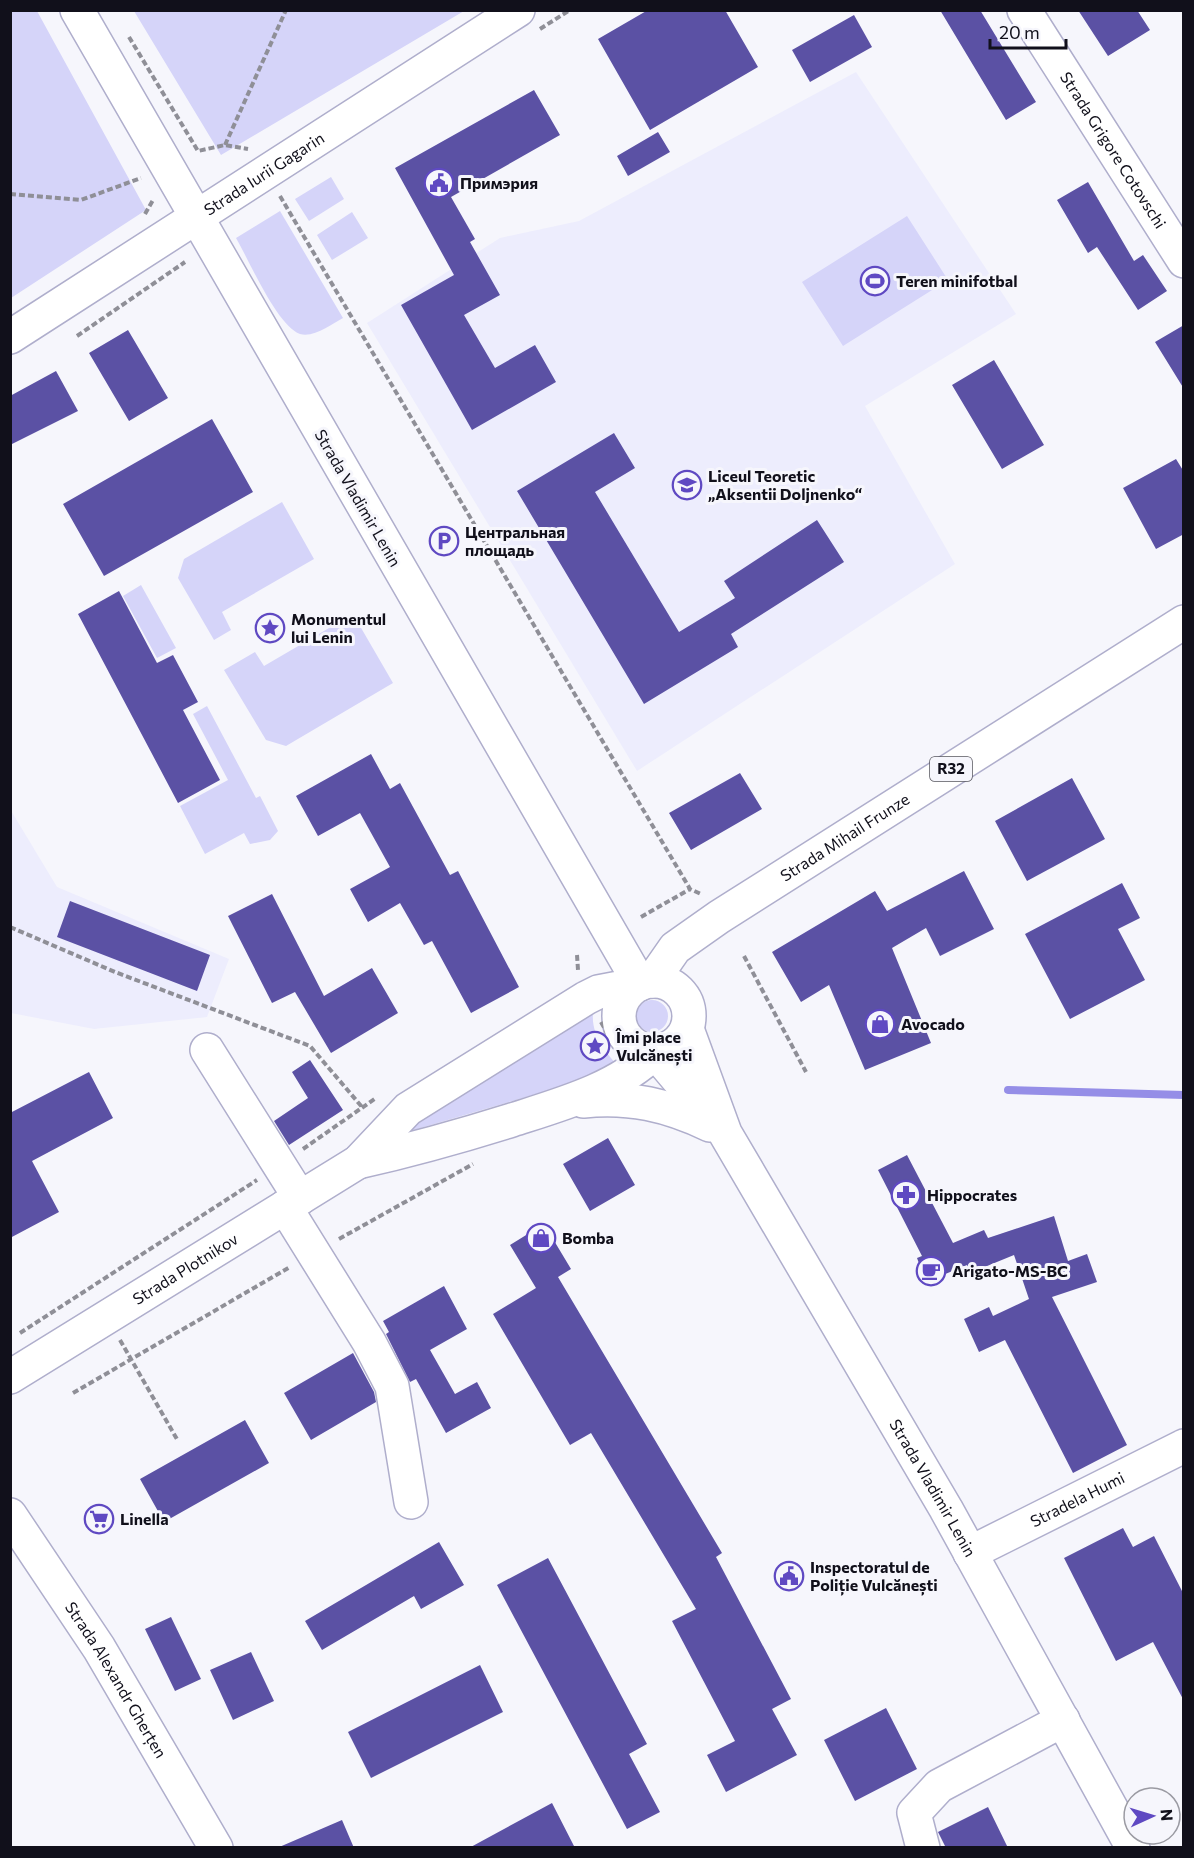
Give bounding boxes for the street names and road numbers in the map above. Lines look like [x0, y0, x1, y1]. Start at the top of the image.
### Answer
street label: Strada Grigore Cotovschi [1057, 68, 1171, 232]
street label: Strada Iurii Gagarin [200, 128, 327, 219]
street label: Strada Vladimir Lenin [311, 426, 406, 570]
road number: R32 [930, 757, 972, 781]
street label: Strada Mihail Frunze [776, 789, 913, 885]
street label: Strada Plotnikov [129, 1229, 241, 1308]
street label: Strada Vladimir Lenin [886, 1415, 980, 1560]
street label: Stradela Humi [1027, 1467, 1127, 1530]
street label: Strada Alexandr Gherțen [62, 1598, 171, 1761]

